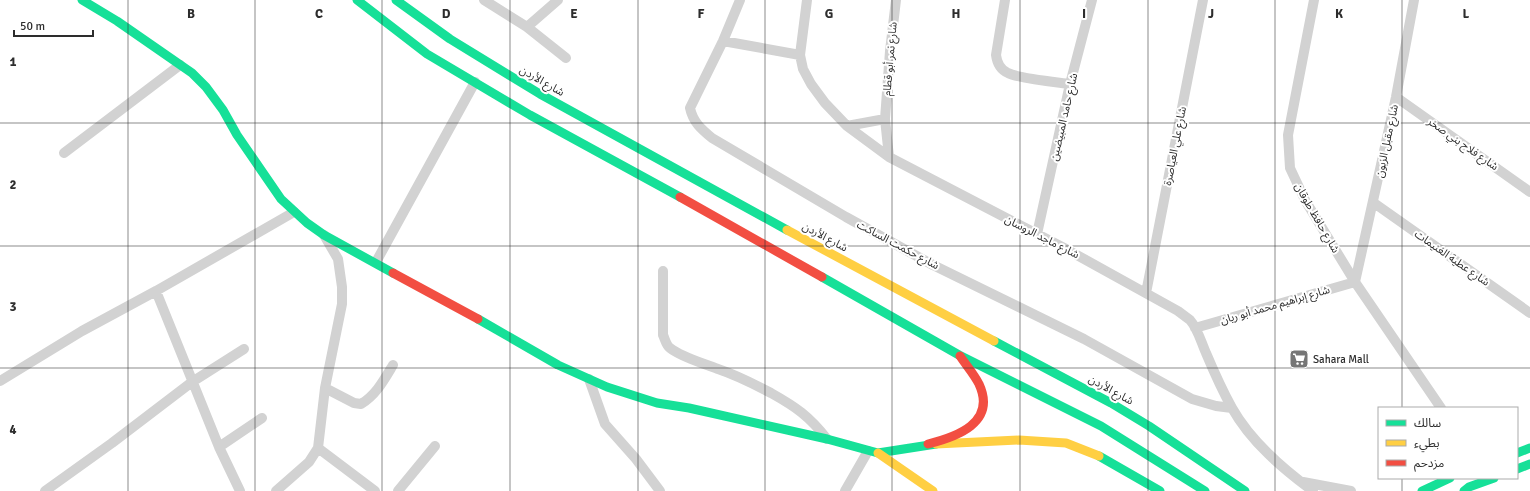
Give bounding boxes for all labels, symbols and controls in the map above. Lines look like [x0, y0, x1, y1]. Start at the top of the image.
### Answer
text: B [187, 6, 195, 22]
text: C [315, 6, 323, 22]
text: D [442, 6, 451, 22]
text: E [570, 6, 578, 22]
text: F [698, 6, 705, 22]
text: G [825, 6, 833, 22]
text: H [952, 6, 960, 22]
text: I [1082, 6, 1086, 22]
text: J [1208, 6, 1214, 22]
text: K [1335, 6, 1343, 22]
text: L [1463, 6, 1470, 22]
scale bar [14, 12, 93, 38]
text: 50 m [20, 19, 45, 34]
street label: شارع نمر أبو قطام [880, 21, 901, 97]
text: 1 [9, 54, 17, 70]
street label: شارع الأردن [517, 63, 567, 100]
street label: شارع حامد المبيضين [1048, 71, 1081, 162]
street label: شارع مقبل الزبون [1373, 103, 1402, 179]
street label: شارع علي العياصرة [1161, 105, 1192, 187]
street label: شارع فلاح بني صخر [1423, 114, 1501, 176]
text: 2 [9, 177, 17, 193]
street label: شارع حافظ طوقان [1291, 181, 1342, 256]
street label: شارع ماجد الروسان [1002, 213, 1082, 262]
street label: شارع حكمت الساكت [854, 218, 942, 273]
street label: شارع الأردن [800, 220, 850, 255]
street label: شارع عطية الغنيمات [1411, 227, 1492, 290]
street label: شارع إبراهيم محمد أبو ريان [1219, 283, 1332, 329]
text: 3 [9, 299, 17, 315]
supermarket icon: Sahara Mall [1288, 348, 1310, 370]
place label: Sahara Mall [1313, 353, 1369, 366]
street label: شارع الأردن [1086, 372, 1136, 409]
legend [1378, 407, 1518, 479]
text: سالك [1414, 416, 1441, 431]
text: 4 [9, 422, 17, 438]
text: بطيء [1414, 436, 1440, 453]
text: مزدحم [1414, 456, 1444, 472]

